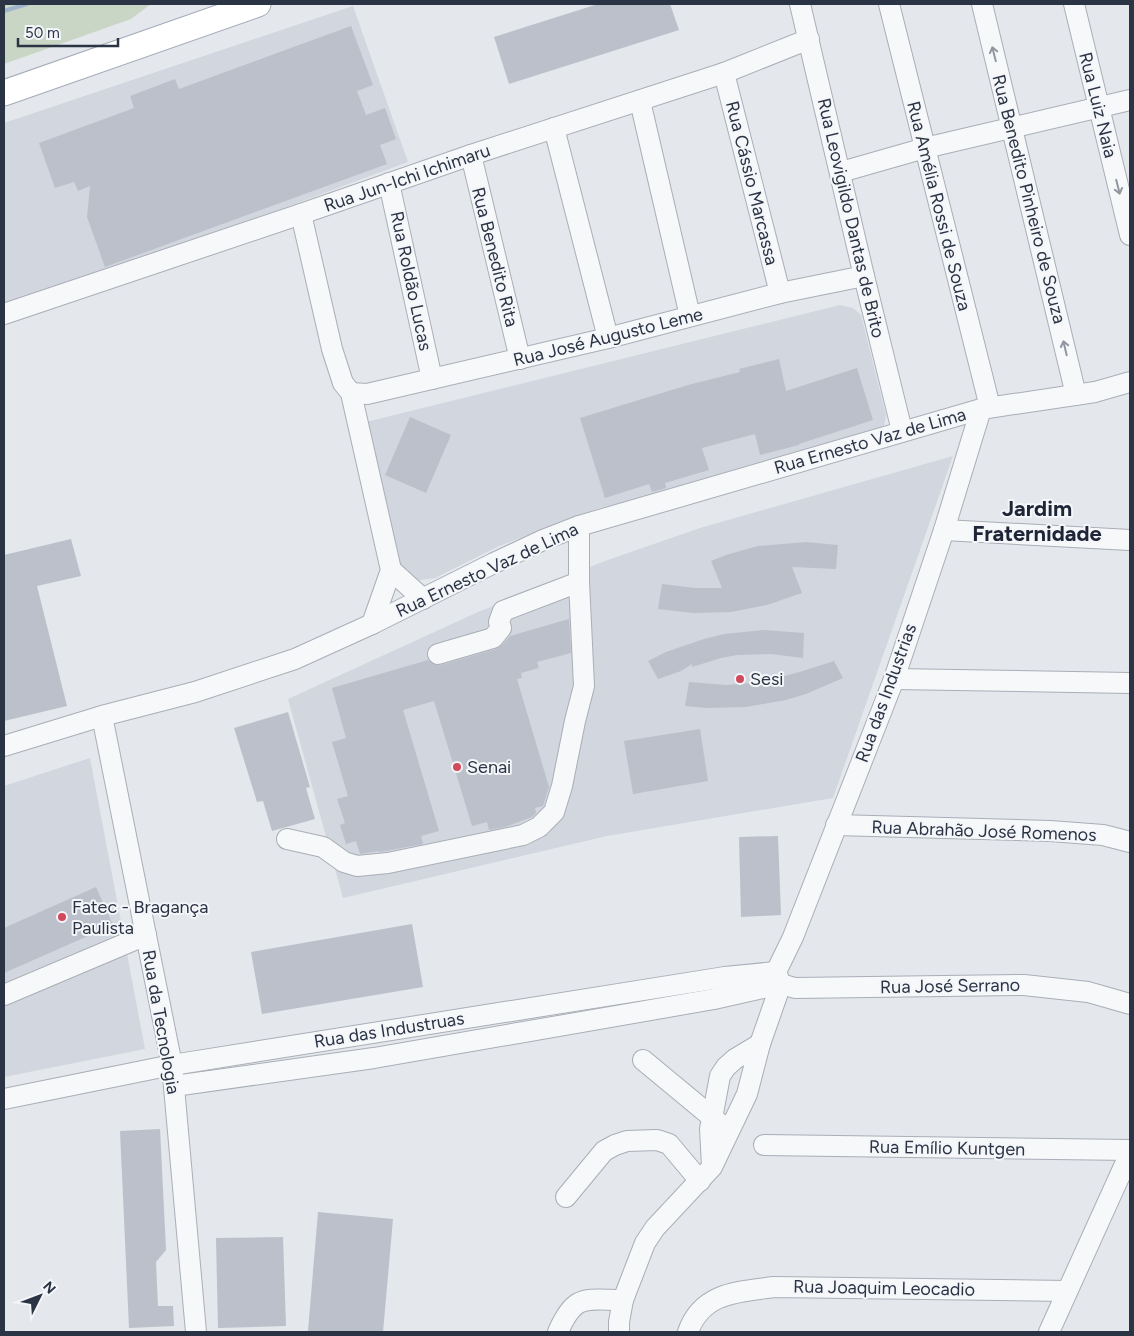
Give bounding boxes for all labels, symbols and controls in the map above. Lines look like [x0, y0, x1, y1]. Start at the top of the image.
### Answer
scale bar [18, 15, 118, 47]
text: 50 m [25, 24, 60, 42]
one-way arrow [989, 46, 998, 62]
street label: Rua Luiz Naia [1074, 50, 1122, 160]
street label: Rua Benedito Pinheiro de Souza [987, 72, 1071, 326]
street label: Rua Leovigildo Dantas de Brito [813, 96, 889, 340]
street label: Rua Cássio Marcassa [721, 99, 783, 267]
street label: Rua Amélia Rossi de Souza [902, 99, 976, 313]
street label: Rua Jun-Ichi Ichimaru [321, 139, 493, 217]
one-way arrow [1114, 179, 1124, 195]
street label: Rua Benedito Rita [467, 185, 523, 329]
street label: Rua Roldão Lucas [385, 209, 437, 353]
street label: Rua José Augusto Leme [511, 303, 705, 371]
one-way arrow [1060, 340, 1069, 356]
street label: Rua Ernesto Vaz de Lima [771, 403, 969, 479]
district label: Jardim Fraternidade [972, 495, 1102, 547]
street label: Rua Ernesto Vaz de Lima [392, 518, 582, 622]
street label: Rua das Industrias [851, 621, 921, 765]
place label: Sesi [750, 668, 783, 690]
marker: Sesi [734, 673, 746, 685]
place label: Senai [467, 756, 511, 778]
marker: Senai [451, 761, 463, 773]
street label: Rua Abrahão José Romenos [871, 816, 1097, 846]
place label: Fatec - Bragança Paulista [72, 896, 209, 939]
marker: Fatec - Bragança Paulista [56, 911, 68, 923]
street label: Rua da Tecnologia [137, 948, 185, 1096]
street label: Rua José Serrano [880, 974, 1020, 998]
street label: Rua das Industruas [312, 1007, 466, 1053]
street label: Rua Emílio Kuntgen [869, 1136, 1025, 1160]
north arrow [15, 1271, 65, 1321]
street label: Rua Joaquim Leocadio [793, 1275, 975, 1301]
text: N [39, 1278, 59, 1297]

